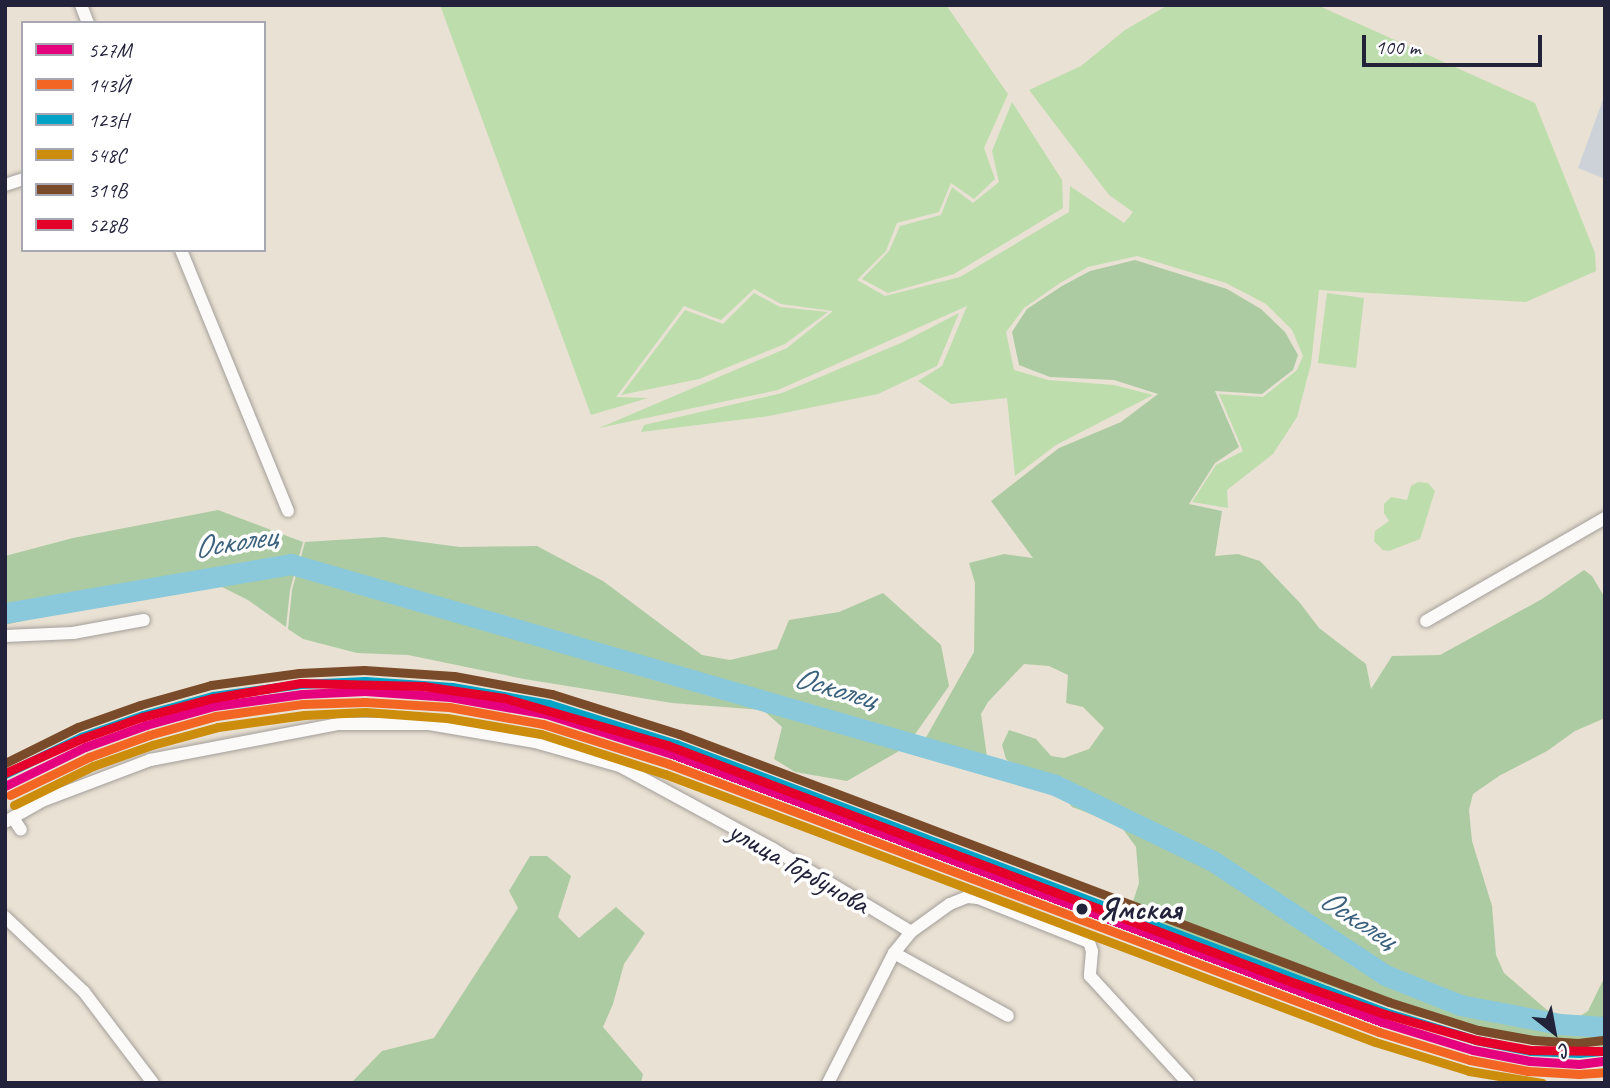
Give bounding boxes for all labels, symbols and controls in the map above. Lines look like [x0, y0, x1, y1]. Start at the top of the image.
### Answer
legend [21, 21, 266, 252]
scale bar [1365, 21, 1545, 65]
text: 100 m [1375, 34, 1420, 60]
text: 527М [88, 37, 131, 63]
text: 143Й [88, 72, 130, 98]
text: 123Н [88, 107, 128, 133]
text: 548С [88, 142, 126, 168]
text: 319В [88, 177, 127, 203]
text: 528В [88, 212, 127, 238]
water label: Осколец [191, 517, 279, 567]
water label: Осколец [790, 658, 880, 718]
street label: улица Горбунова [722, 812, 876, 922]
water label: Осколец [1313, 880, 1403, 958]
place label: Ямская [1099, 891, 1181, 927]
marker: Ямская [1071, 898, 1093, 920]
north arrow [1519, 997, 1589, 1067]
text: С [1555, 1037, 1575, 1063]

